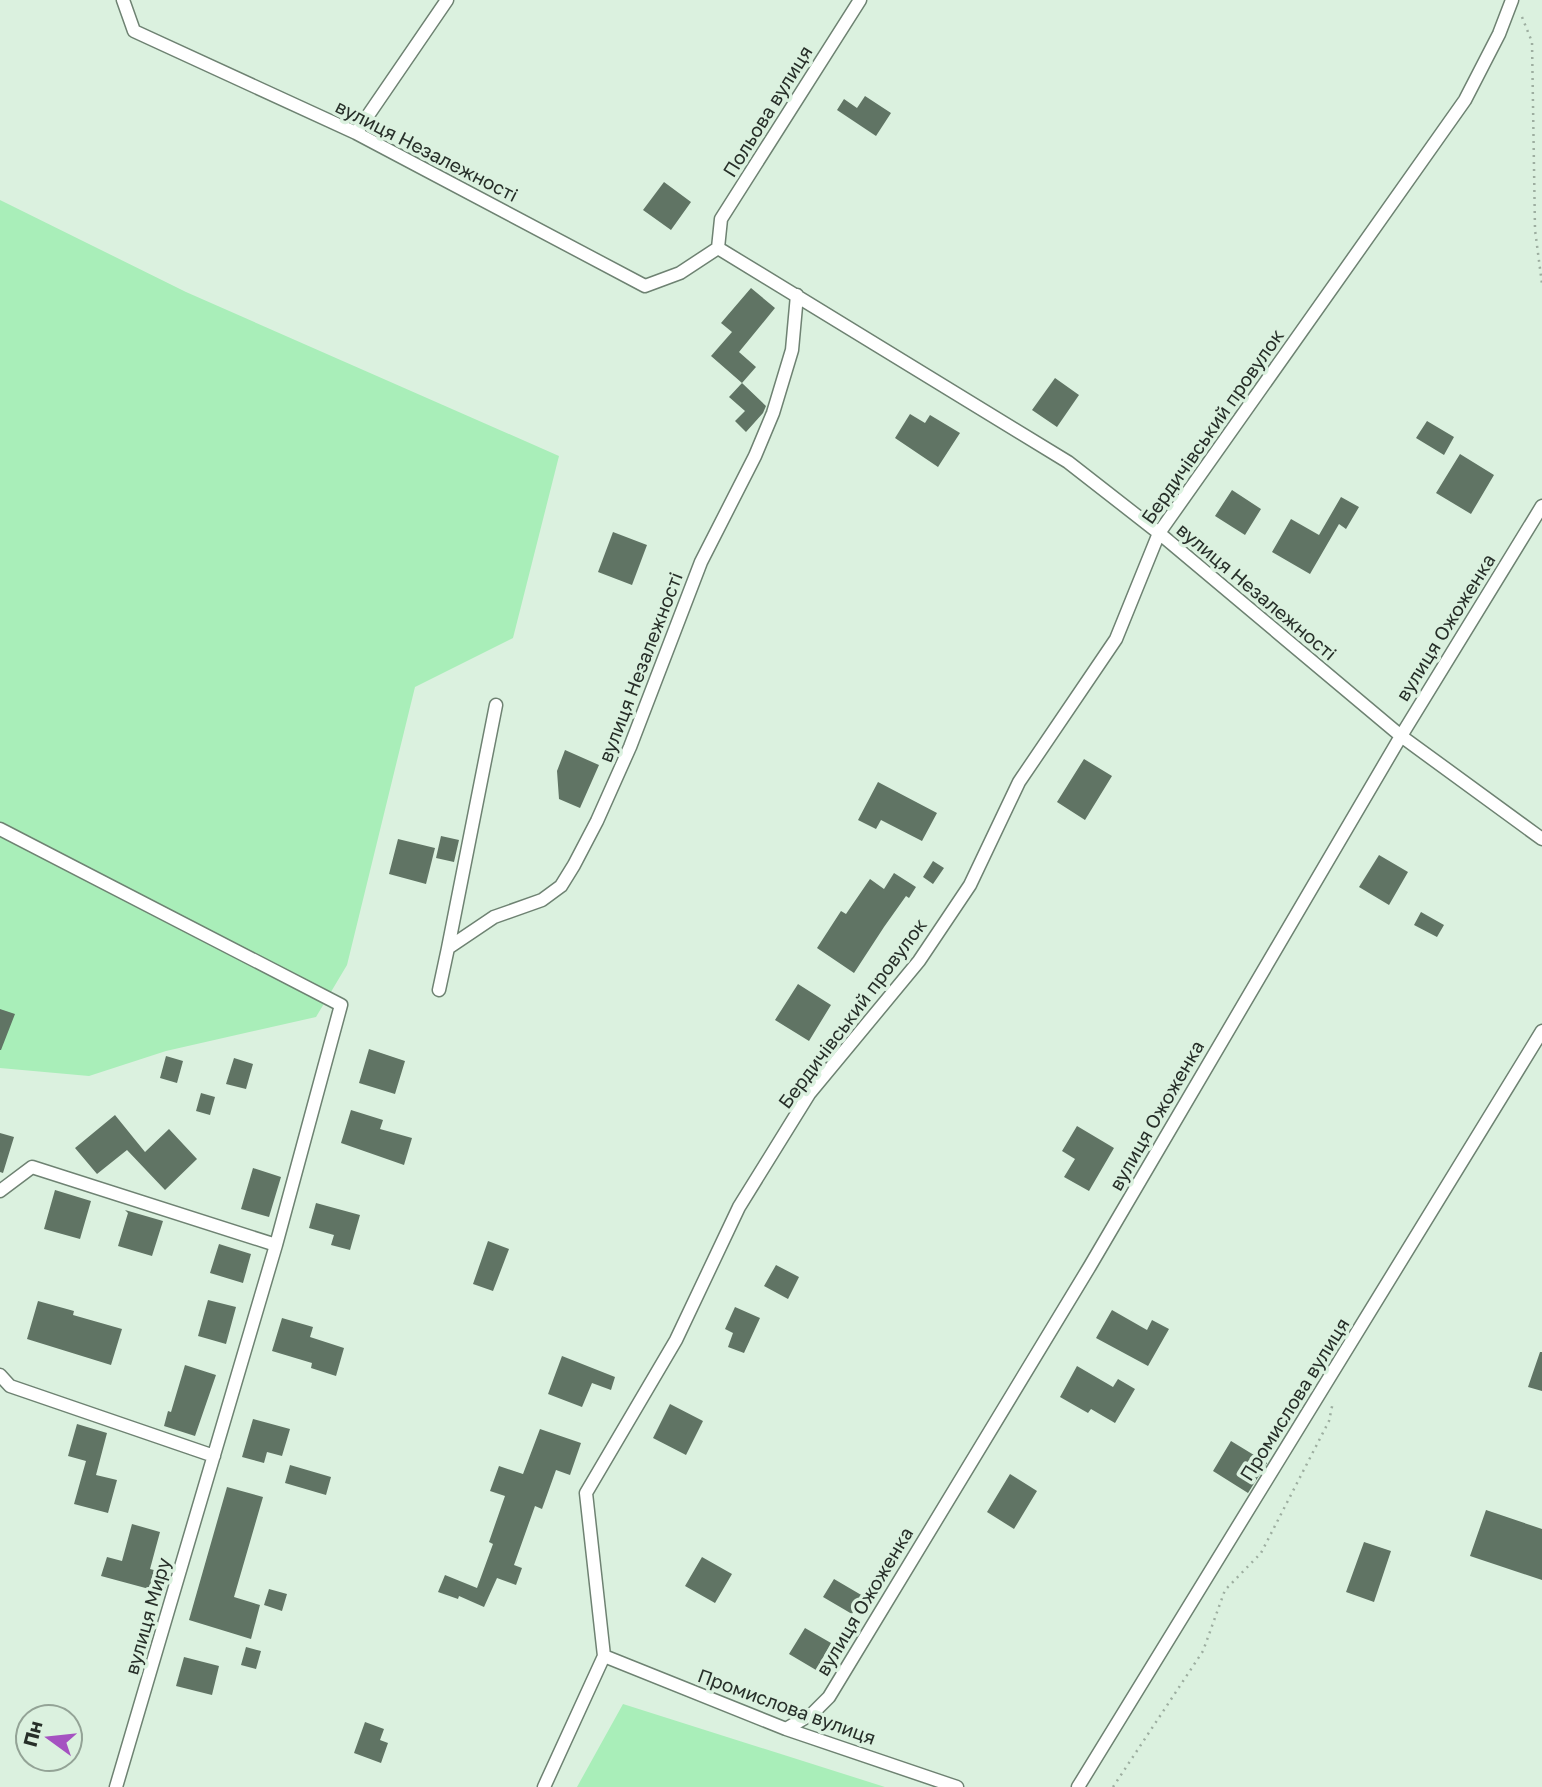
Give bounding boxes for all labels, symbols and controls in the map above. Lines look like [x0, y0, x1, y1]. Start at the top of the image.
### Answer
street label: Польова вулиця [717, 41, 817, 181]
street label: вулиця Незалежності [332, 94, 522, 206]
street label: Бердичівський провулок [1136, 324, 1288, 528]
street label: вулиця Незалежності [1172, 517, 1342, 665]
street label: вулиця Ожоженка [1390, 549, 1500, 705]
street label: вулиця Незалежності [593, 569, 687, 765]
street label: Бердичівський провулок [773, 913, 931, 1113]
street label: вулиця Ожоженка [1104, 1036, 1208, 1194]
street label: Промислова вулиця [1234, 1313, 1354, 1485]
street label: вулиця Ожоженка [810, 1522, 918, 1680]
street label: вулиця Миру [119, 1554, 175, 1677]
street label: Промислова вулиця [695, 1663, 879, 1749]
north arrow [14, 1703, 84, 1773]
text: Пн [18, 1718, 47, 1749]

